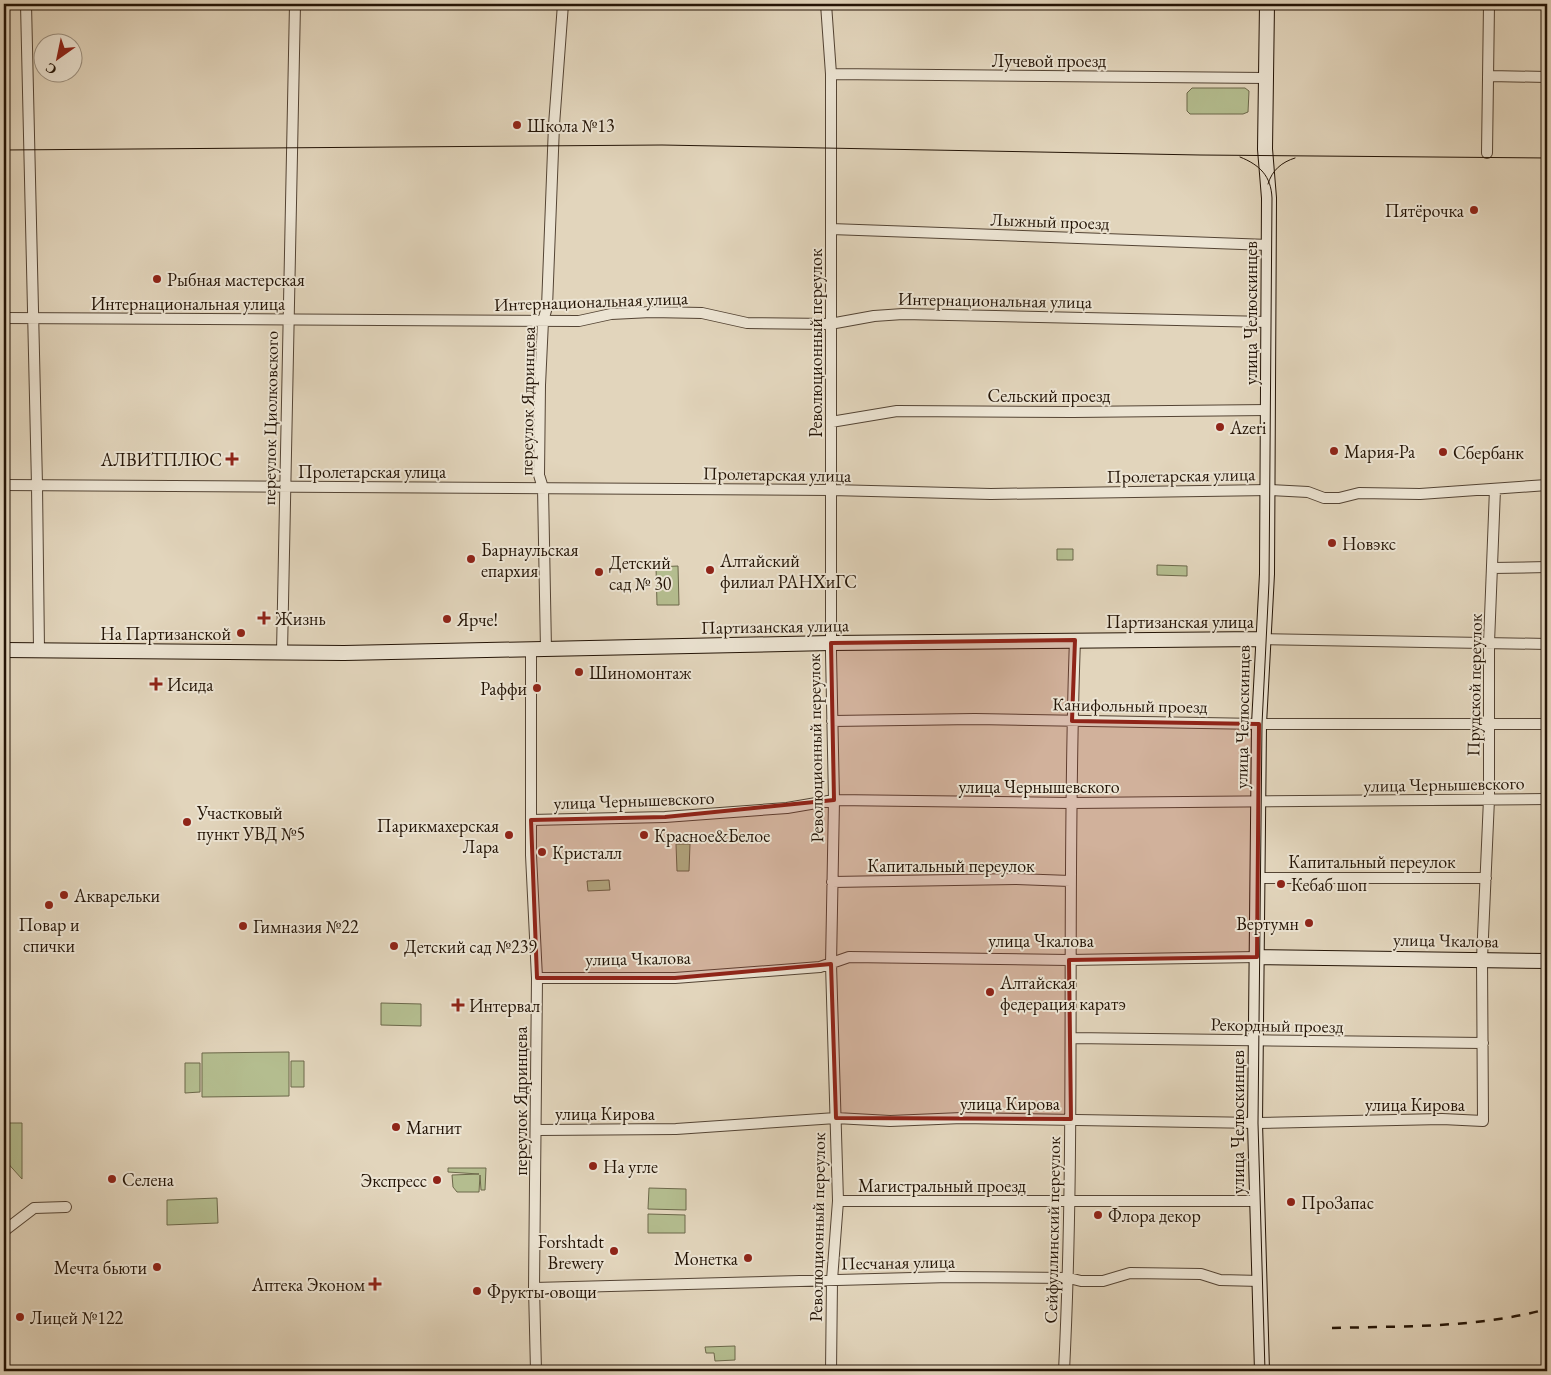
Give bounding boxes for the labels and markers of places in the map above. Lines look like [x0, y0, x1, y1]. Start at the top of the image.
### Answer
place label: Школа №13 [527, 114, 615, 137]
marker: Школа №13 [511, 119, 523, 131]
place label: Пятёрочка [1385, 199, 1465, 222]
marker: Пятёрочка [1468, 204, 1480, 216]
place label: Рыбная мастерская [167, 268, 305, 291]
marker: Рыбная мастерская [151, 273, 163, 285]
place label: Azeri [1229, 416, 1267, 439]
marker: Azeri [1214, 421, 1226, 433]
place label: Мария-Ра [1344, 440, 1416, 463]
place label: Сбербанк [1453, 441, 1524, 464]
marker: Мария-Ра [1328, 445, 1340, 457]
marker: Сбербанк [1437, 446, 1449, 458]
place label: АЛВИТПЛЮС [100, 448, 222, 471]
marker: АЛВИТПЛЮС [226, 453, 238, 465]
place label: Новэкс [1342, 532, 1396, 555]
marker: Новэкс [1326, 537, 1338, 549]
place label: Барнаульская епархия [481, 538, 578, 582]
place label: Алтайский филиал РАНХиГС [719, 549, 857, 593]
place label: Детский сад № 30 [609, 551, 672, 595]
marker: Барнаульская епархия [465, 553, 477, 565]
marker: Алтайский филиал РАНХиГС [704, 564, 716, 576]
marker: Детский сад № 30 [593, 566, 605, 578]
place label: Жизнь [274, 607, 326, 630]
place label: Ярче! [456, 608, 498, 631]
marker: Жизнь [257, 611, 271, 625]
marker: Ярче! [441, 613, 453, 625]
place label: На Партизанской [100, 622, 231, 645]
marker: На Партизанской [235, 627, 247, 639]
place label: Шиномонтаж [589, 661, 692, 684]
marker: Шиномонтаж [573, 666, 585, 678]
place label: Исида [167, 673, 214, 696]
marker: Исида [149, 677, 163, 691]
place label: Раффи [480, 677, 527, 700]
marker: Раффи [531, 682, 543, 694]
place label: Участковый пункт УВД №5 [196, 801, 305, 845]
place label: Парикмахерская Лара [377, 814, 500, 858]
marker: Участковый пункт УВД №5 [181, 816, 193, 828]
place label: Красное&Белое [654, 824, 770, 847]
marker: Парикмахерская Лара [503, 829, 515, 841]
marker: Красное&Белое [638, 829, 650, 841]
place label: Кристалл [552, 841, 622, 864]
marker: Кристалл [536, 846, 548, 858]
place label: Кебаб шоп [1291, 873, 1367, 896]
marker: Кебаб шоп [1275, 878, 1287, 890]
place label: Акварельки [73, 884, 160, 907]
marker: Акварельки [58, 889, 70, 901]
marker: Повар и спички [43, 899, 55, 911]
place label: Вертумн [1236, 912, 1299, 935]
place label: Повар и спички [18, 913, 80, 957]
place label: Гимназия №22 [253, 915, 359, 938]
marker: Вертумн [1303, 917, 1315, 929]
marker: Гимназия №22 [237, 920, 249, 932]
place label: Детский сад №239 [404, 935, 537, 958]
marker: Детский сад №239 [388, 940, 400, 952]
place label: Алтайская федерация каратэ [999, 971, 1126, 1015]
marker: Алтайская федерация каратэ [984, 986, 996, 998]
place label: Интервал [469, 994, 540, 1017]
marker: Интервал [451, 998, 465, 1012]
place label: Магнит [406, 1116, 462, 1139]
marker: Магнит [390, 1121, 402, 1133]
place label: На угле [603, 1155, 658, 1178]
marker: На угле [587, 1160, 599, 1172]
place label: Селена [122, 1168, 175, 1191]
place label: Экспресс [360, 1169, 427, 1192]
marker: Селена [106, 1173, 118, 1185]
marker: Экспресс [431, 1174, 443, 1186]
place label: ПроЗапас [1301, 1191, 1374, 1214]
marker: ПроЗапас [1285, 1196, 1297, 1208]
place label: Флора декор [1108, 1204, 1201, 1227]
marker: Флора декор [1092, 1209, 1104, 1221]
place label: Forshtadt Brewery [538, 1230, 604, 1274]
marker: Forshtadt Brewery [608, 1245, 620, 1257]
place label: Монетка [674, 1247, 739, 1270]
marker: Монетка [742, 1252, 754, 1264]
place label: Мечта бьюти [54, 1256, 147, 1279]
marker: Мечта бьюти [151, 1261, 163, 1273]
place label: Аптека Эконом [251, 1273, 366, 1296]
marker: Аптека Эконом [369, 1278, 381, 1290]
place label: Фрукты-овощи [487, 1280, 597, 1303]
marker: Фрукты-овощи [471, 1285, 483, 1297]
place label: Лицей №122 [30, 1306, 124, 1329]
marker: Лицей №122 [14, 1311, 26, 1323]

